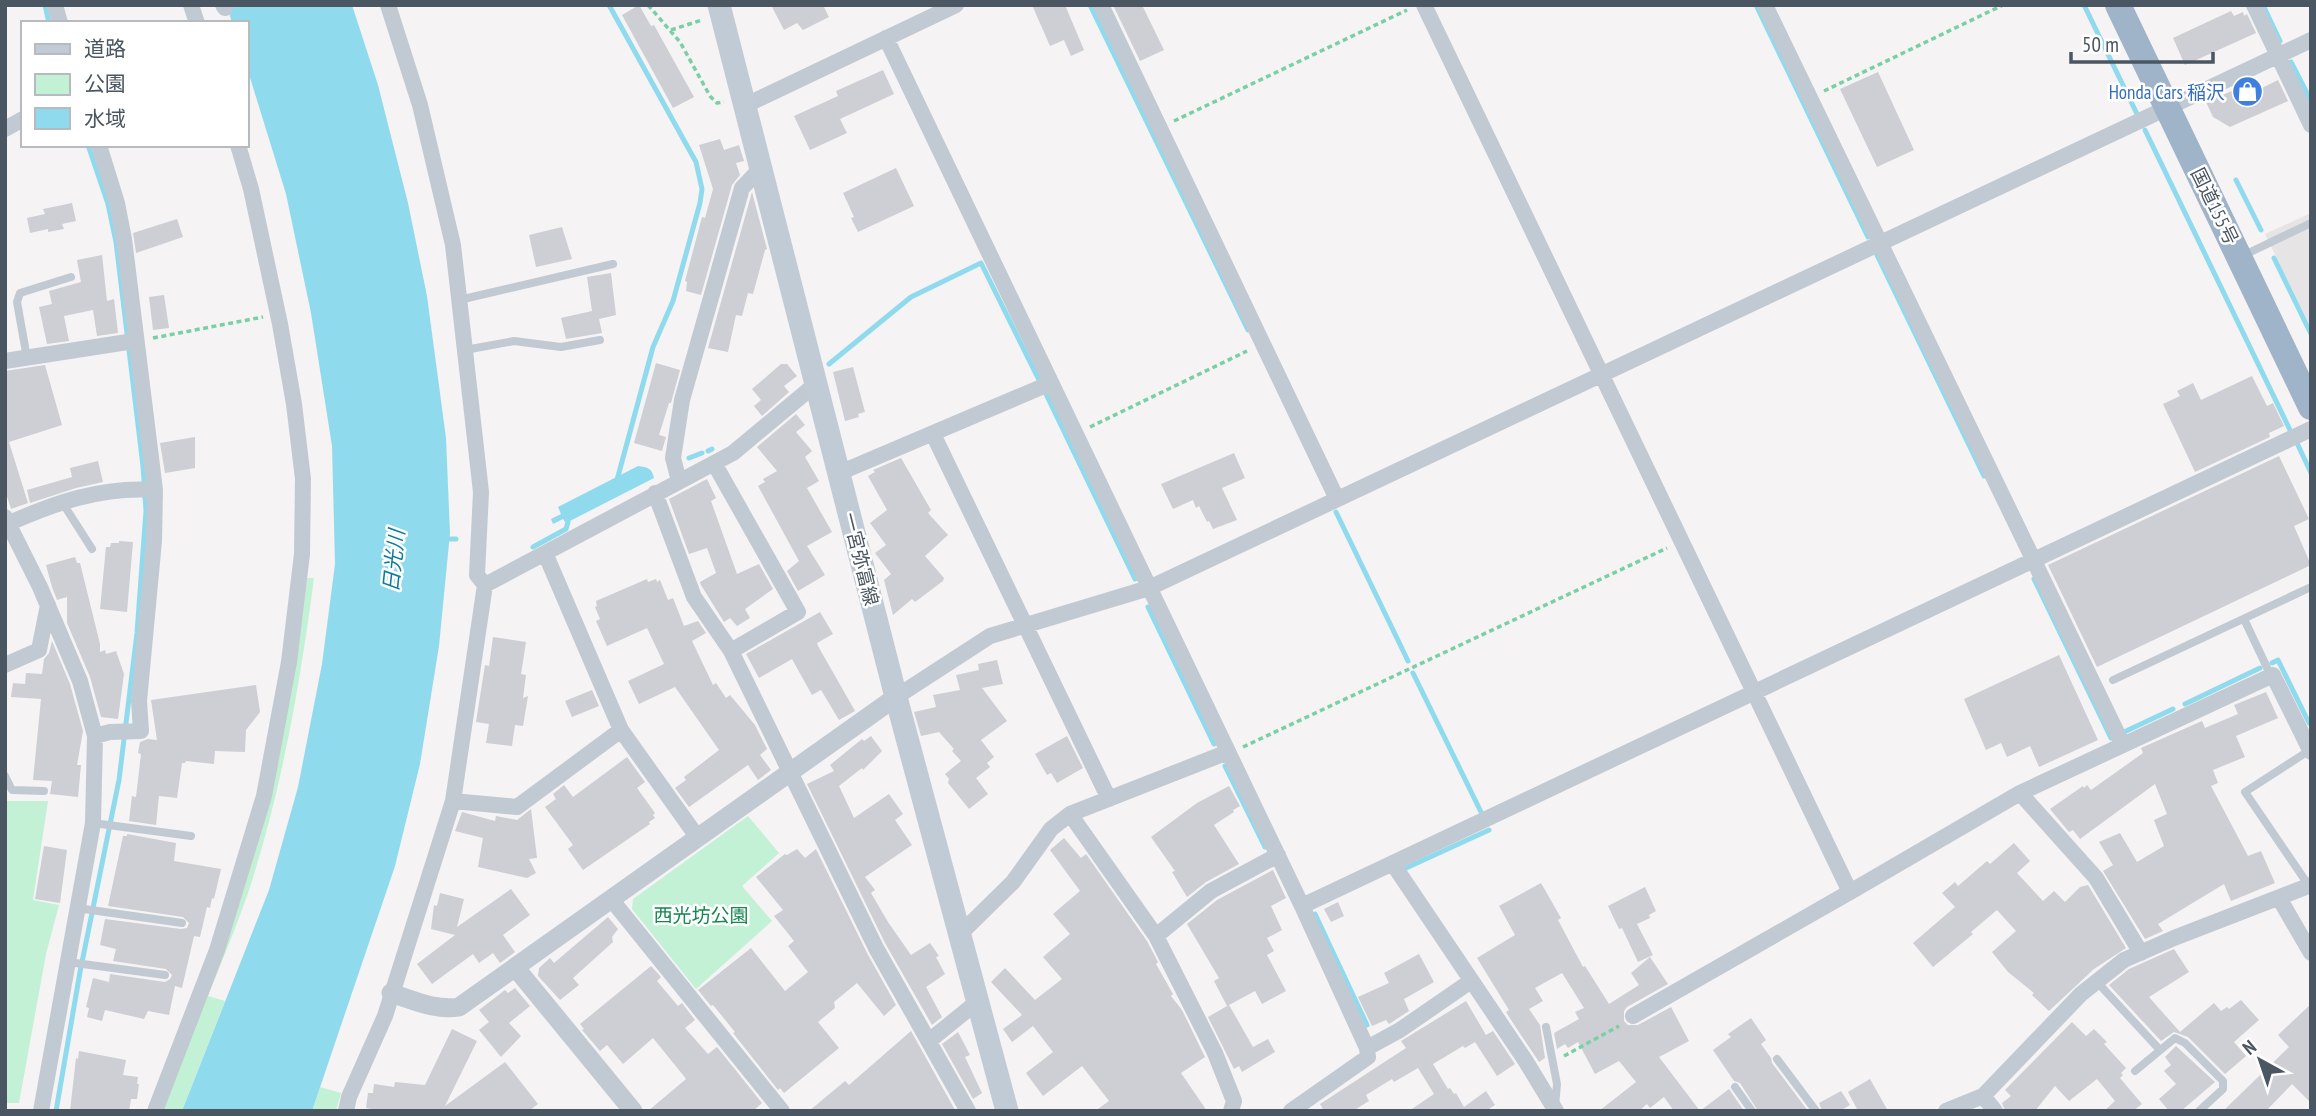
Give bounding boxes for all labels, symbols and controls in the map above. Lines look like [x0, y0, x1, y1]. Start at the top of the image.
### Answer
legend [21, 21, 248, 147]
scale bar [2071, 21, 2213, 65]
text: 50 m [2082, 31, 2119, 58]
text: 道路 [84, 35, 126, 62]
text: 公園 [84, 70, 126, 97]
shop icon: Honda Cars 稲沢 [2231, 75, 2265, 109]
place label: Honda Cars 稲沢 [2109, 80, 2225, 104]
text: 水域 [84, 105, 126, 132]
street label: 国道155号 [2186, 164, 2244, 248]
street label: 一宮弥富線 [838, 510, 884, 608]
water label: 日光川 [377, 526, 410, 594]
park label: 西光坊公園 [653, 903, 749, 927]
north arrow [2225, 1025, 2295, 1095]
text: N [2237, 1034, 2261, 1059]

